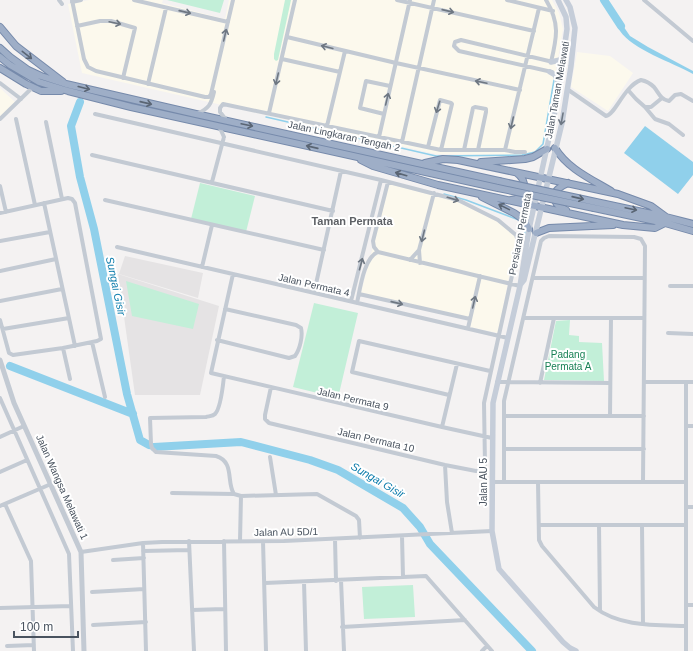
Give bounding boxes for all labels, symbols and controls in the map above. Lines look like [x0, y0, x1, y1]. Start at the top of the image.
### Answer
one-way arrow [441, 8, 454, 16]
one-way arrow [178, 9, 191, 17]
one-way arrow [108, 19, 121, 27]
one-way arrow [221, 29, 229, 42]
street label: Jalan Taman Melawati [543, 40, 571, 140]
one-way arrow [321, 42, 334, 50]
one-way arrow [21, 51, 32, 59]
one-way arrow [273, 72, 280, 85]
one-way arrow [475, 77, 488, 85]
one-way arrow [77, 85, 90, 93]
one-way arrow [384, 92, 392, 105]
one-way arrow [139, 99, 152, 107]
one-way arrow [434, 100, 441, 113]
one-way arrow [558, 112, 566, 125]
one-way arrow [507, 116, 515, 129]
street label: Jalan Lingkaran Tengah 2 [287, 119, 401, 153]
one-way arrow [240, 122, 253, 130]
one-way arrow [306, 142, 319, 150]
one-way arrow [395, 170, 408, 177]
street label: Persiaran Permata [507, 192, 533, 276]
one-way arrow [572, 195, 585, 203]
one-way arrow [446, 196, 459, 203]
one-way arrow [498, 203, 510, 210]
one-way arrow [624, 206, 637, 214]
district label: Taman Permata [311, 215, 393, 227]
one-way arrow [419, 229, 426, 242]
water label: Sungai Gisir [104, 255, 128, 318]
one-way arrow [357, 257, 365, 270]
street label: Jalan Permata 4 [277, 271, 351, 299]
one-way arrow [470, 296, 478, 309]
one-way arrow [390, 299, 403, 307]
park label: Padang Permata A [545, 349, 592, 372]
street label: Jalan Permata 9 [316, 385, 390, 413]
street label: Jalan Permata 10 [337, 426, 416, 454]
street label: Jalan Wangsa Melawati 1 [34, 433, 90, 542]
street label: Jalan AU 5 [478, 457, 489, 506]
water label: Sungai Gisir [349, 460, 408, 501]
street label: Jalan AU 5D/1 [254, 526, 318, 538]
scale bar [14, 613, 78, 639]
text: 100 m [20, 620, 53, 634]

